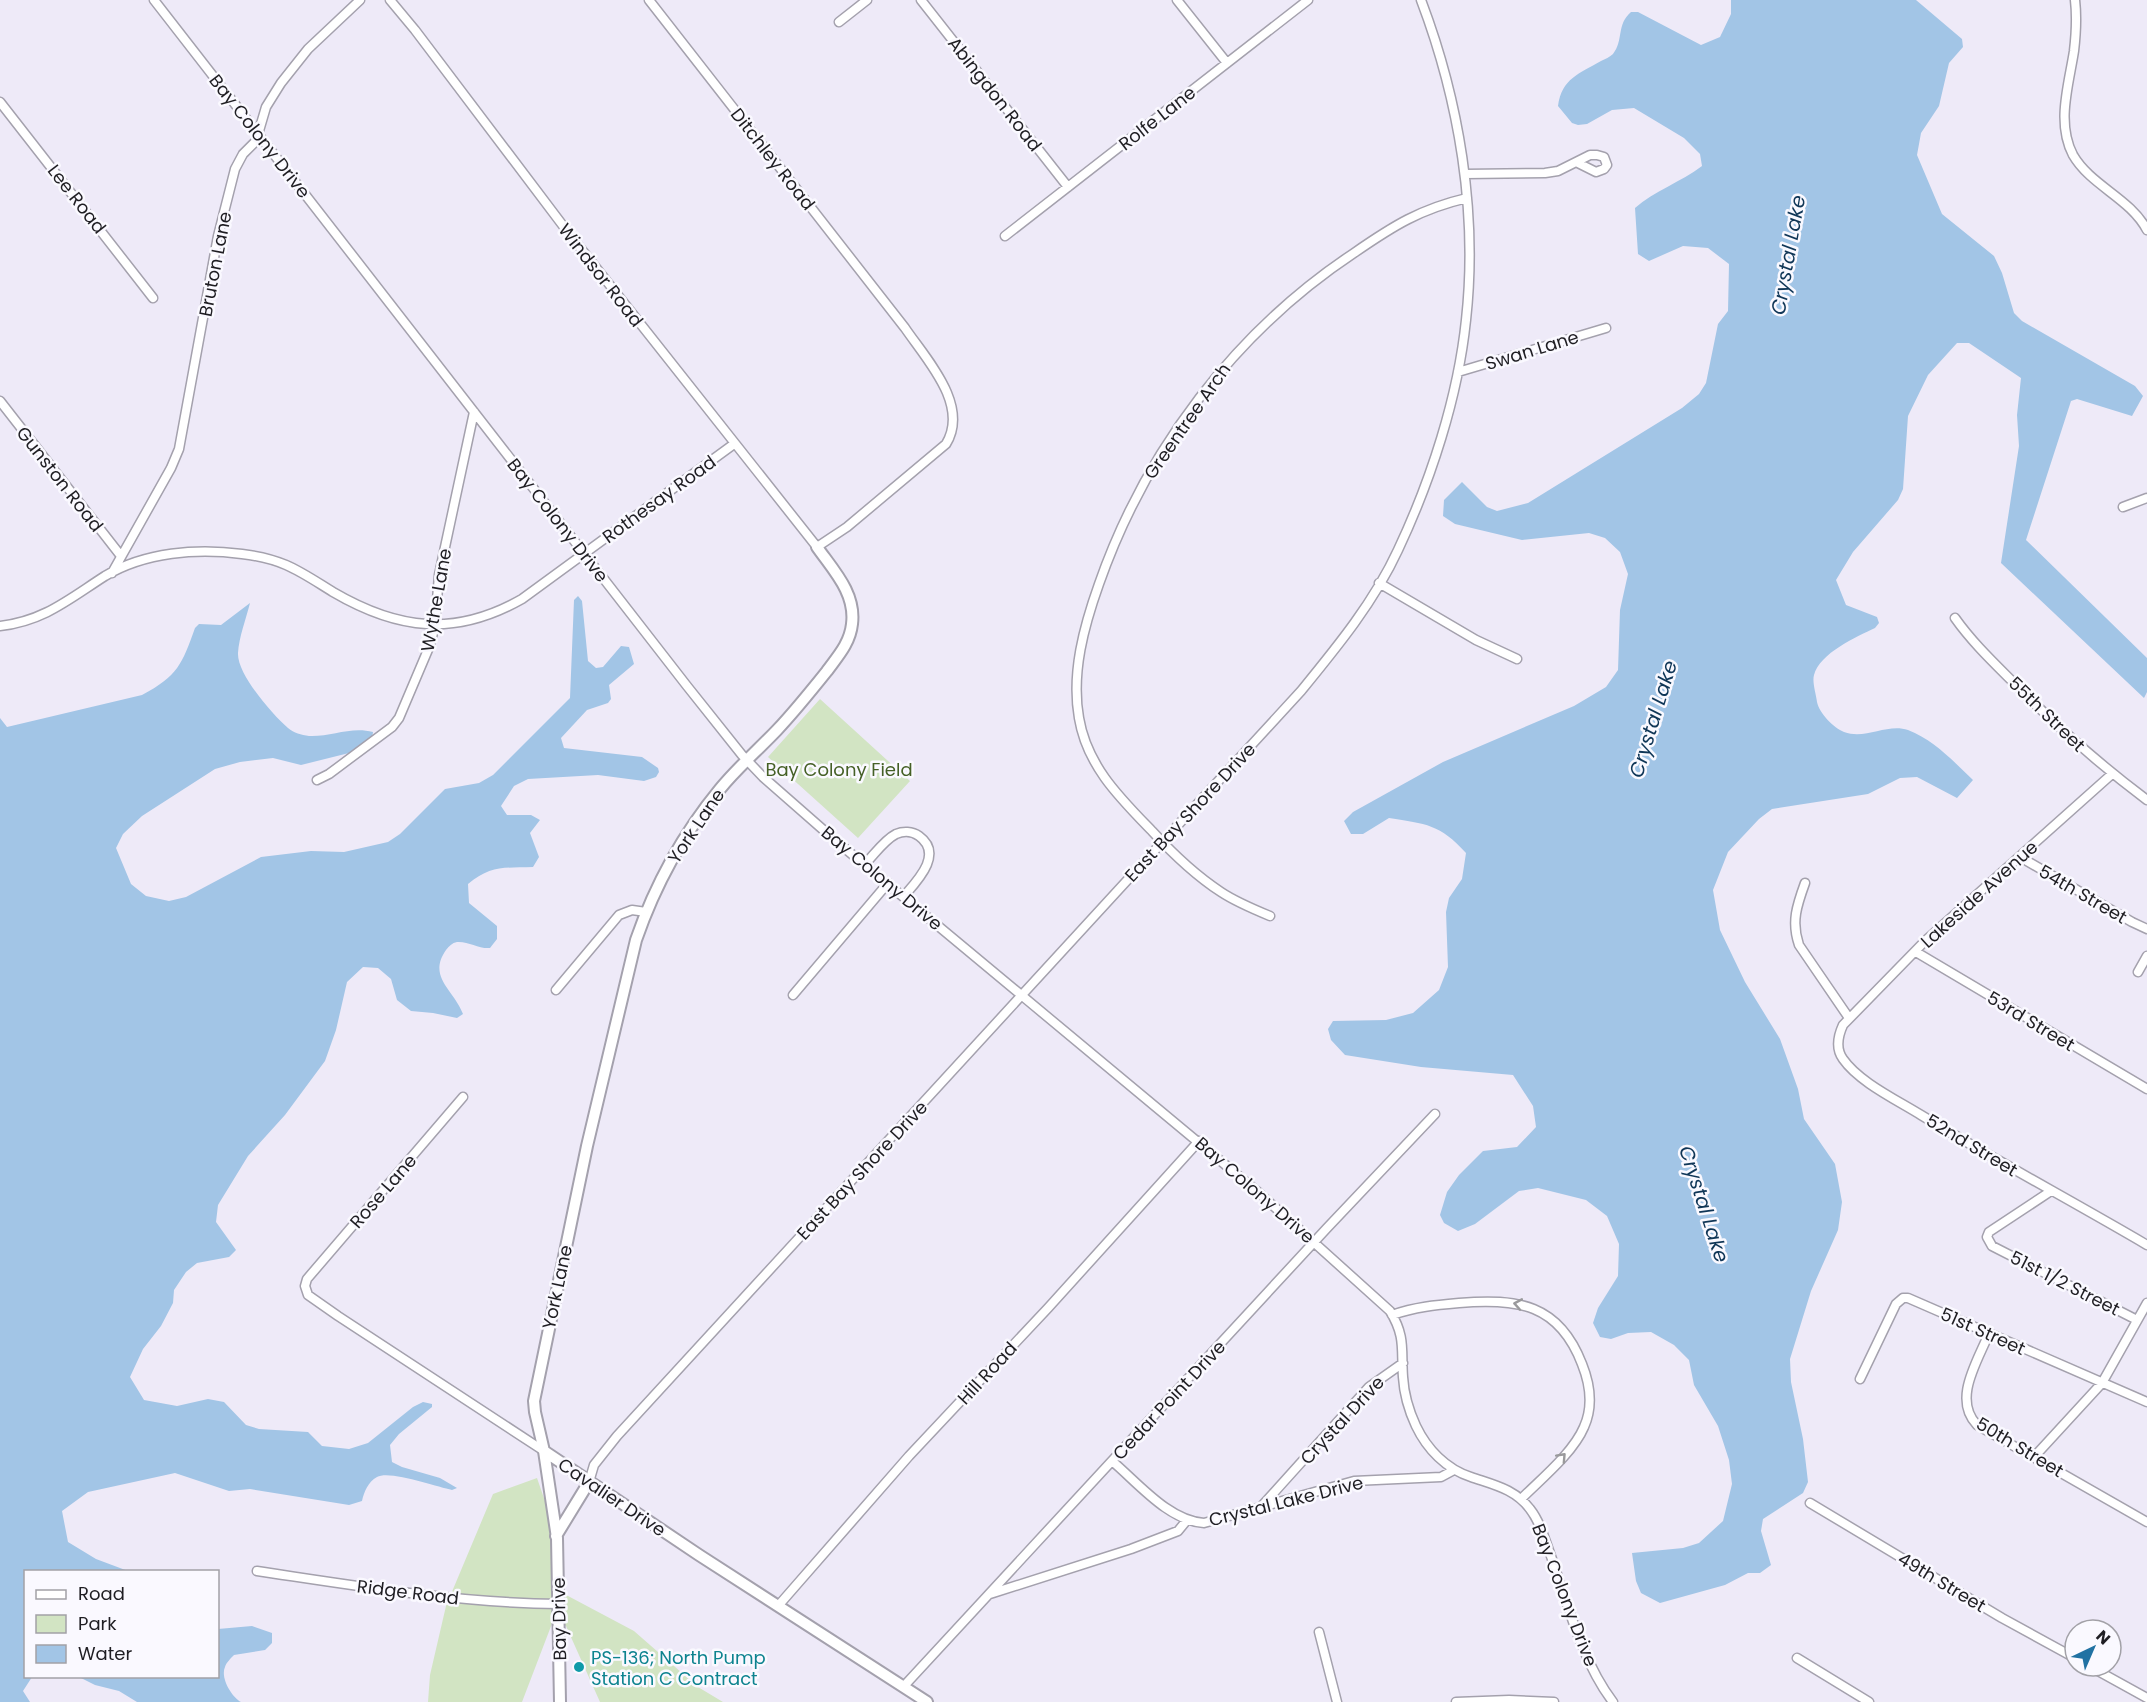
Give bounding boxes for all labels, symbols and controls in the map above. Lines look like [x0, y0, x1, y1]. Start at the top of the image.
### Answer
street label: Abingdon Road [942, 31, 1048, 157]
street label: Bay Colony Drive [204, 69, 316, 203]
street label: Rolfe Lane [1113, 80, 1201, 156]
street label: Ditchley Road [725, 103, 821, 215]
street label: Lee Road [42, 159, 112, 239]
water label: Crystal Lake [1764, 193, 1812, 317]
street label: Bruton Lane [193, 209, 237, 319]
street label: Windsor Road [553, 218, 649, 332]
street label: Swan Lane [1482, 324, 1582, 376]
street label: Greentree Arch [1138, 358, 1236, 484]
street label: Gunston Road [11, 421, 109, 537]
street label: Rothesay Road [597, 449, 721, 549]
street label: Bay Colony Drive [502, 453, 614, 587]
street label: Wythe Lane [415, 546, 457, 654]
water label: Crystal Lake [1622, 657, 1684, 781]
street label: 55th Street [2003, 671, 2091, 757]
street label: East Bay Shore Drive [1119, 737, 1261, 887]
park label: Bay Colony Field [765, 757, 913, 782]
street label: York Lane [662, 784, 730, 868]
street label: Bay Colony Drive [816, 820, 948, 936]
street label: Lakeside Avenue [1915, 835, 2043, 953]
street label: 54th Street [2034, 859, 2132, 929]
street label: 53rd Street [1982, 985, 2080, 1057]
street label: East Bay Shore Drive [791, 1095, 933, 1245]
street label: 52nd Street [1921, 1108, 2023, 1182]
street label: Bay Colony Drive [1190, 1131, 1320, 1249]
water label: Crystal Lake [1672, 1142, 1736, 1266]
street label: Rose Lane [344, 1149, 422, 1233]
street label: York Lane [536, 1243, 578, 1331]
street label: 51st 1/2 Street [2006, 1245, 2124, 1321]
one-way arrow [1513, 1298, 1522, 1310]
street label: 51st Street [1937, 1301, 2029, 1361]
street label: Cedar Point Drive [1107, 1335, 1231, 1465]
street label: Hill Road [951, 1336, 1023, 1410]
street label: Crystal Drive [1294, 1370, 1390, 1470]
street label: 50th Street [1971, 1411, 2069, 1483]
street label: Cavalier Drive [553, 1452, 671, 1542]
one-way arrow [1554, 1453, 1565, 1464]
street label: Crystal Lake Drive [1206, 1470, 1366, 1532]
street label: Bay Colony Drive [1526, 1520, 1604, 1670]
street label: 49th Street [1893, 1546, 1991, 1618]
legend [24, 1570, 219, 1678]
street label: Ridge Road [356, 1573, 460, 1611]
street label: Bay Drive [546, 1577, 572, 1661]
text: Road [78, 1581, 125, 1606]
text: Park [78, 1611, 117, 1636]
north arrow [2063, 1618, 2123, 1678]
text: N [2091, 1625, 2115, 1650]
text: Water [78, 1641, 132, 1666]
place label: PS-136; North Pump Station C Contract [591, 1645, 766, 1691]
marker: PS-136; North Pump Station C Contract [572, 1660, 586, 1674]

